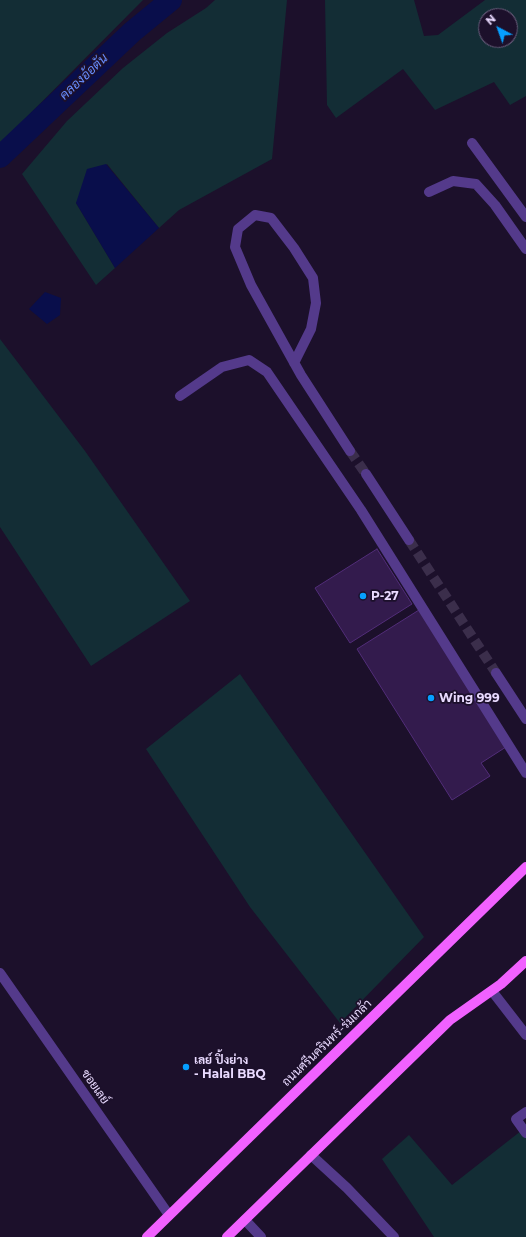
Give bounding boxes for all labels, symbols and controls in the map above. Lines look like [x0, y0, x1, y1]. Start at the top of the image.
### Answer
north arrow [478, 8, 518, 48]
text: N [483, 12, 499, 28]
water label: คลองอ้อตัน [57, 51, 111, 103]
place label: P-27 [371, 589, 399, 603]
marker: P-27 [358, 591, 368, 601]
place label: Wing 999 [439, 691, 500, 705]
marker: Wing 999 [426, 693, 436, 703]
street label: ถนนศรีนครินทร์-ร่มเกล้า [279, 997, 375, 1089]
place label: เลย์ ปิ้งย่าง - Halal BBQ [194, 1053, 266, 1081]
marker: เลย์ ปิ้งย่าง - Halal BBQ [181, 1062, 191, 1072]
street label: ซอยเลย์ [78, 1067, 112, 1107]

